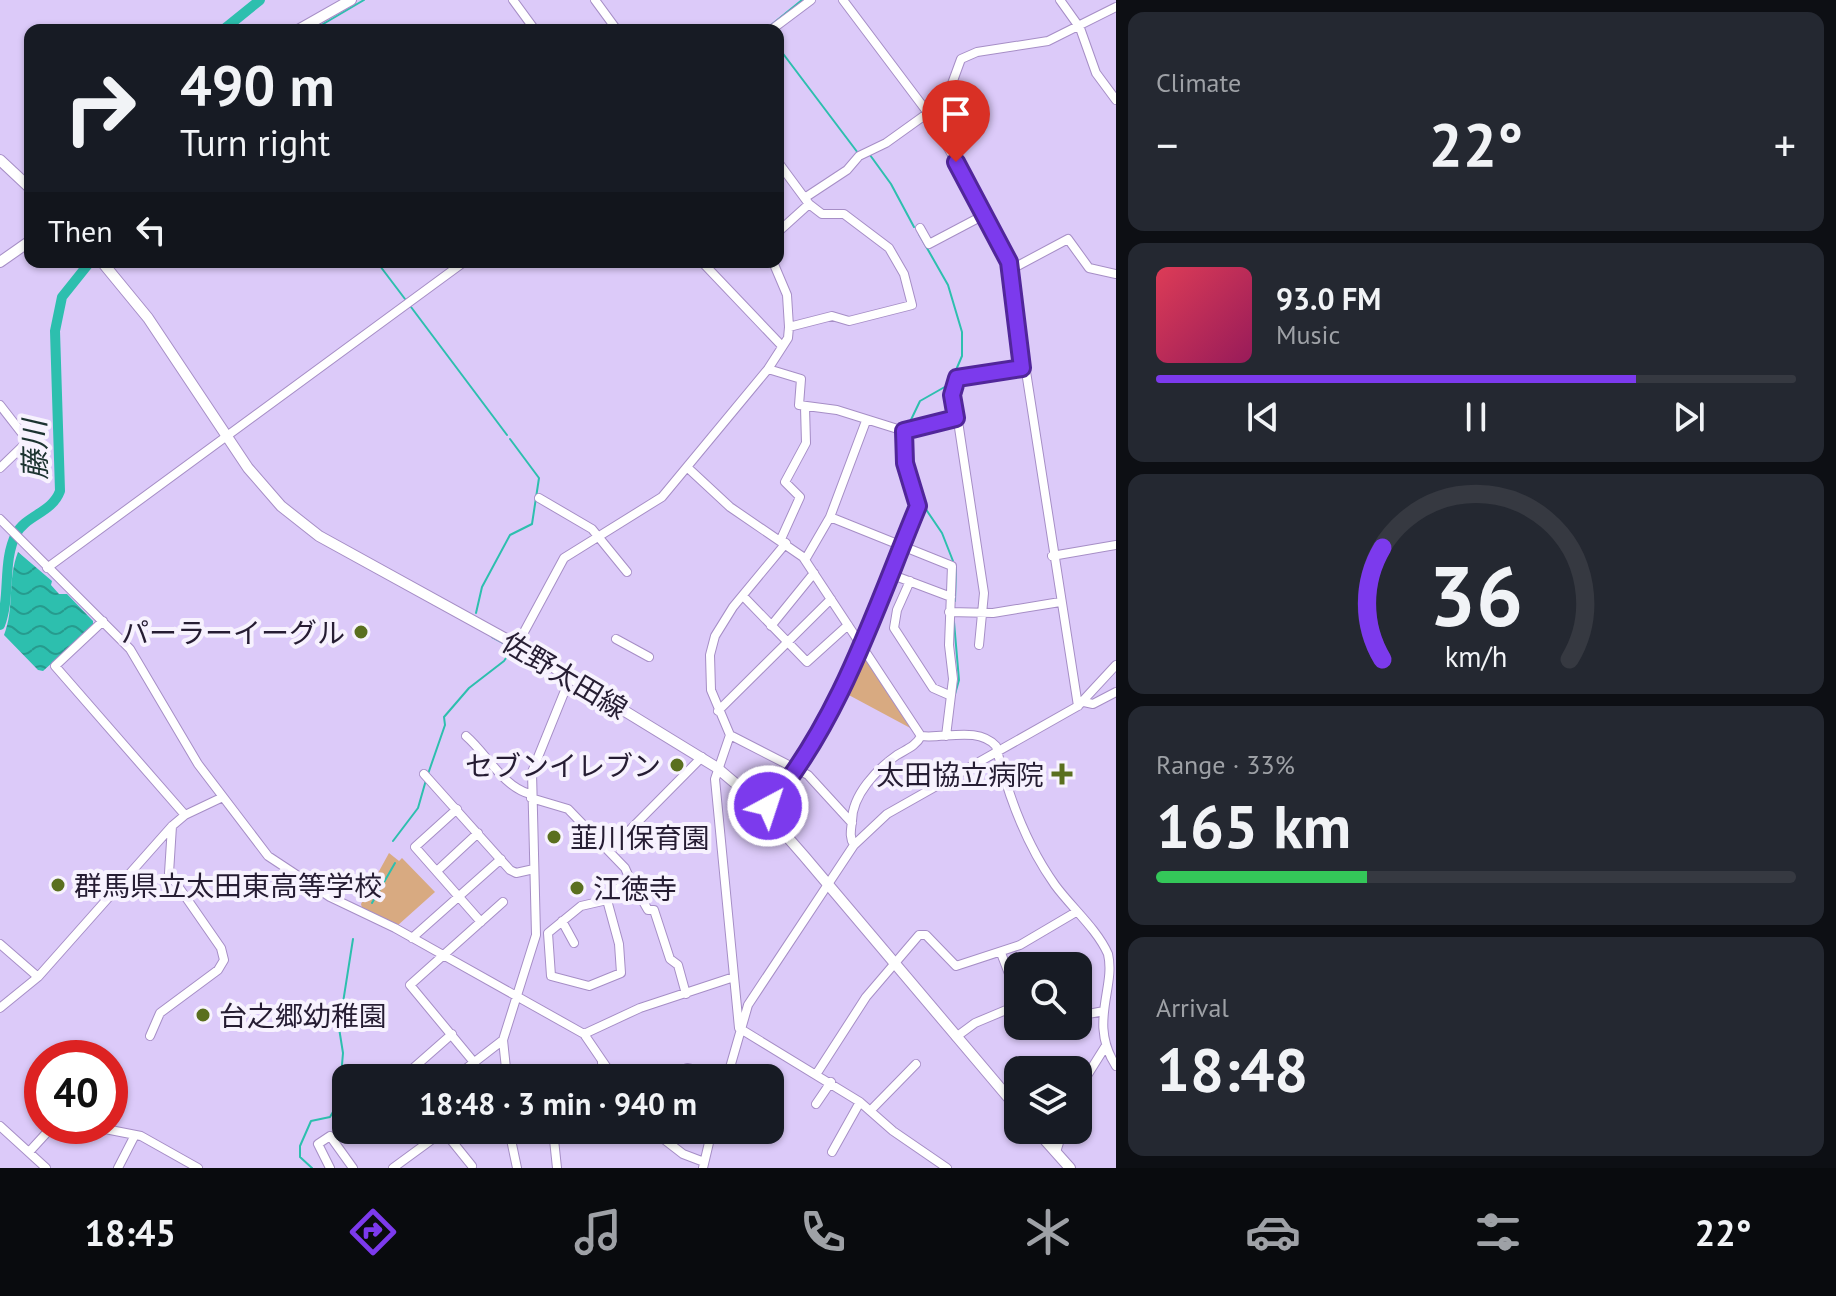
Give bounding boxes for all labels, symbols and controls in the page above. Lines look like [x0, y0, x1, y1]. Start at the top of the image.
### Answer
text: 490 m [180, 49, 335, 121]
icon: right [48, 56, 152, 160]
text: Climate [1156, 66, 1241, 99]
pin [922, 80, 990, 162]
icon: arrive [934, 92, 978, 136]
text: 22° [1429, 105, 1523, 183]
text: − [1156, 116, 1178, 173]
text: + [1774, 116, 1796, 173]
text: Turn right [180, 119, 330, 166]
icon: left [129, 208, 173, 252]
text: Then [48, 211, 113, 250]
text: 93.0 FM [1276, 279, 1381, 318]
text: Music [1276, 318, 1340, 351]
icon: previous [1241, 395, 1285, 439]
icon: pause [1454, 395, 1498, 439]
icon: next [1667, 395, 1711, 439]
water label: 藤川 [14, 417, 54, 480]
text: 36 [1429, 541, 1523, 649]
place label: パーラーイーグル [121, 614, 345, 651]
marker: パーラーイーグル [352, 623, 370, 641]
street label: 佐野太田線 [495, 623, 635, 727]
text: km/h [1445, 638, 1507, 675]
place label: セブンイレブン [465, 747, 661, 784]
text: Range · 33% [1156, 748, 1295, 781]
marker: セブンイレブン [668, 756, 686, 774]
place label: 太田協立病院 [876, 756, 1044, 793]
marker: 太田協立病院 [1051, 763, 1073, 785]
position arrow [726, 764, 810, 848]
text: 165 km [1156, 787, 1351, 865]
place label: 韮川保育園 [570, 819, 710, 856]
marker: 韮川保育園 [545, 828, 563, 846]
place label: 群馬県立太田東高等学校 [74, 867, 382, 904]
place label: 江徳寺 [593, 870, 677, 907]
marker: 群馬県立太田東高等学校 [49, 876, 67, 894]
marker: 江徳寺 [568, 879, 586, 897]
map controls [1004, 952, 1092, 1144]
button: search [1004, 952, 1092, 1040]
text: Arrival [1156, 991, 1229, 1024]
place label: 台之郷幼稚園 [219, 997, 387, 1034]
marker: 台之郷幼稚園 [194, 1006, 212, 1024]
text: 18:48 [1156, 1030, 1308, 1108]
speed limit sign: 40 [24, 1040, 128, 1144]
button: layers [1004, 1056, 1092, 1144]
text: 18:48 · 3 min · 940 m [419, 1084, 697, 1123]
icon: directions [345, 1204, 401, 1260]
icon: music [570, 1204, 626, 1260]
icon: phone [795, 1204, 851, 1260]
icon: climate [1020, 1204, 1076, 1260]
icon: car [1245, 1204, 1301, 1260]
icon: filters [1470, 1204, 1526, 1260]
text: 18:45 [85, 1209, 176, 1256]
text: 22° [1695, 1209, 1751, 1256]

